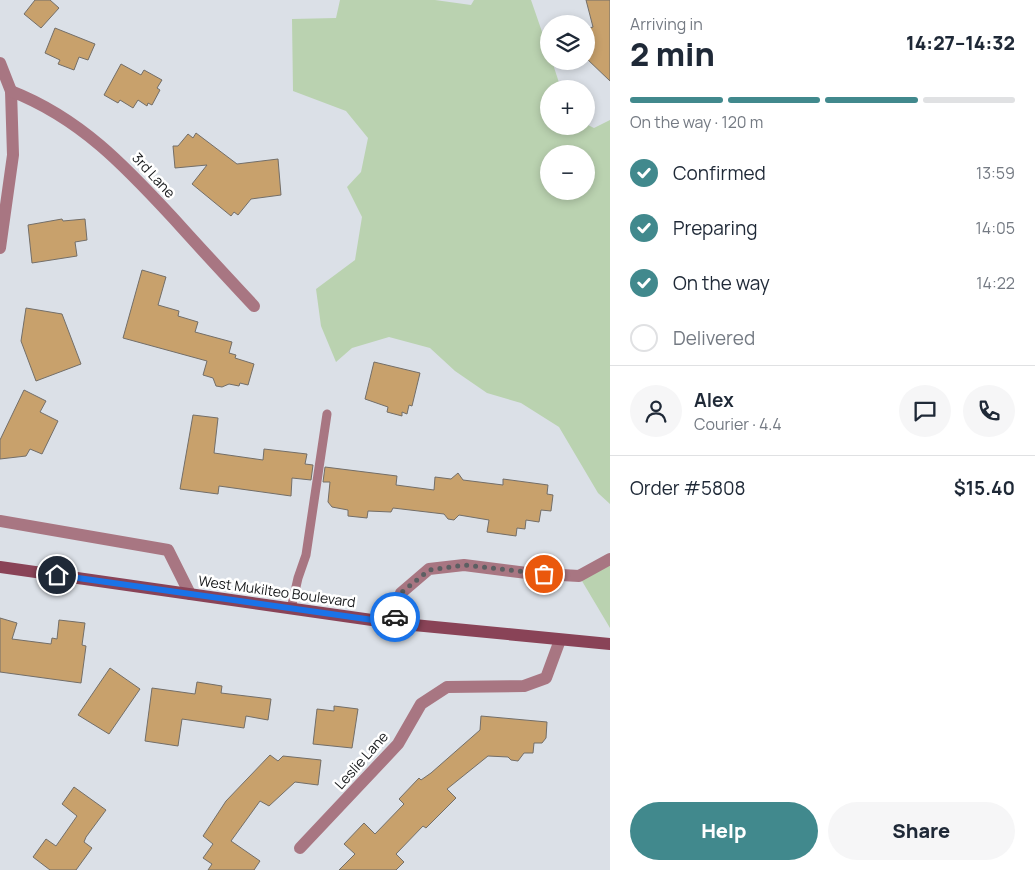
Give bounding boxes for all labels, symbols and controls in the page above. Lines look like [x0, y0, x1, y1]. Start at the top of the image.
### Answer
text: Arriving in [630, 13, 703, 35]
map controls [540, 15, 595, 200]
button: layers [540, 15, 595, 70]
text: 14:27–14:32 [906, 30, 1015, 56]
text: 2 min [630, 32, 715, 76]
button: + [540, 80, 595, 135]
text: On the way · 120 m [630, 111, 763, 133]
button: − [540, 145, 595, 200]
street label: 3rd Lane [128, 148, 180, 202]
icon: check [630, 159, 658, 187]
text: Confirmed [673, 160, 766, 186]
text: 13:59 [976, 162, 1015, 184]
icon: check [630, 214, 658, 242]
text: Preparing [673, 215, 758, 241]
text: 14:05 [976, 217, 1015, 239]
icon: check [630, 269, 658, 297]
text: On the way [673, 270, 770, 296]
text: 14:22 [976, 272, 1015, 294]
text: Delivered [673, 325, 755, 351]
button: person [630, 385, 682, 437]
button: chat [899, 385, 951, 437]
button: phone [963, 385, 1015, 437]
text: Alex [694, 387, 734, 413]
text: Courier · 4.4 [694, 413, 782, 435]
text: Order #5808 [630, 475, 746, 501]
text: $15.40 [954, 475, 1015, 501]
pin [523, 553, 565, 595]
pin [36, 554, 78, 596]
icon: bag [530, 560, 558, 588]
icon: home [43, 561, 71, 589]
street label: West Mukilteo Boulevard [197, 571, 357, 611]
courier [370, 592, 420, 642]
icon: car [381, 603, 409, 631]
street label: Leslie Lane [330, 727, 392, 793]
button: Help [630, 802, 818, 860]
button: Share [828, 802, 1015, 860]

